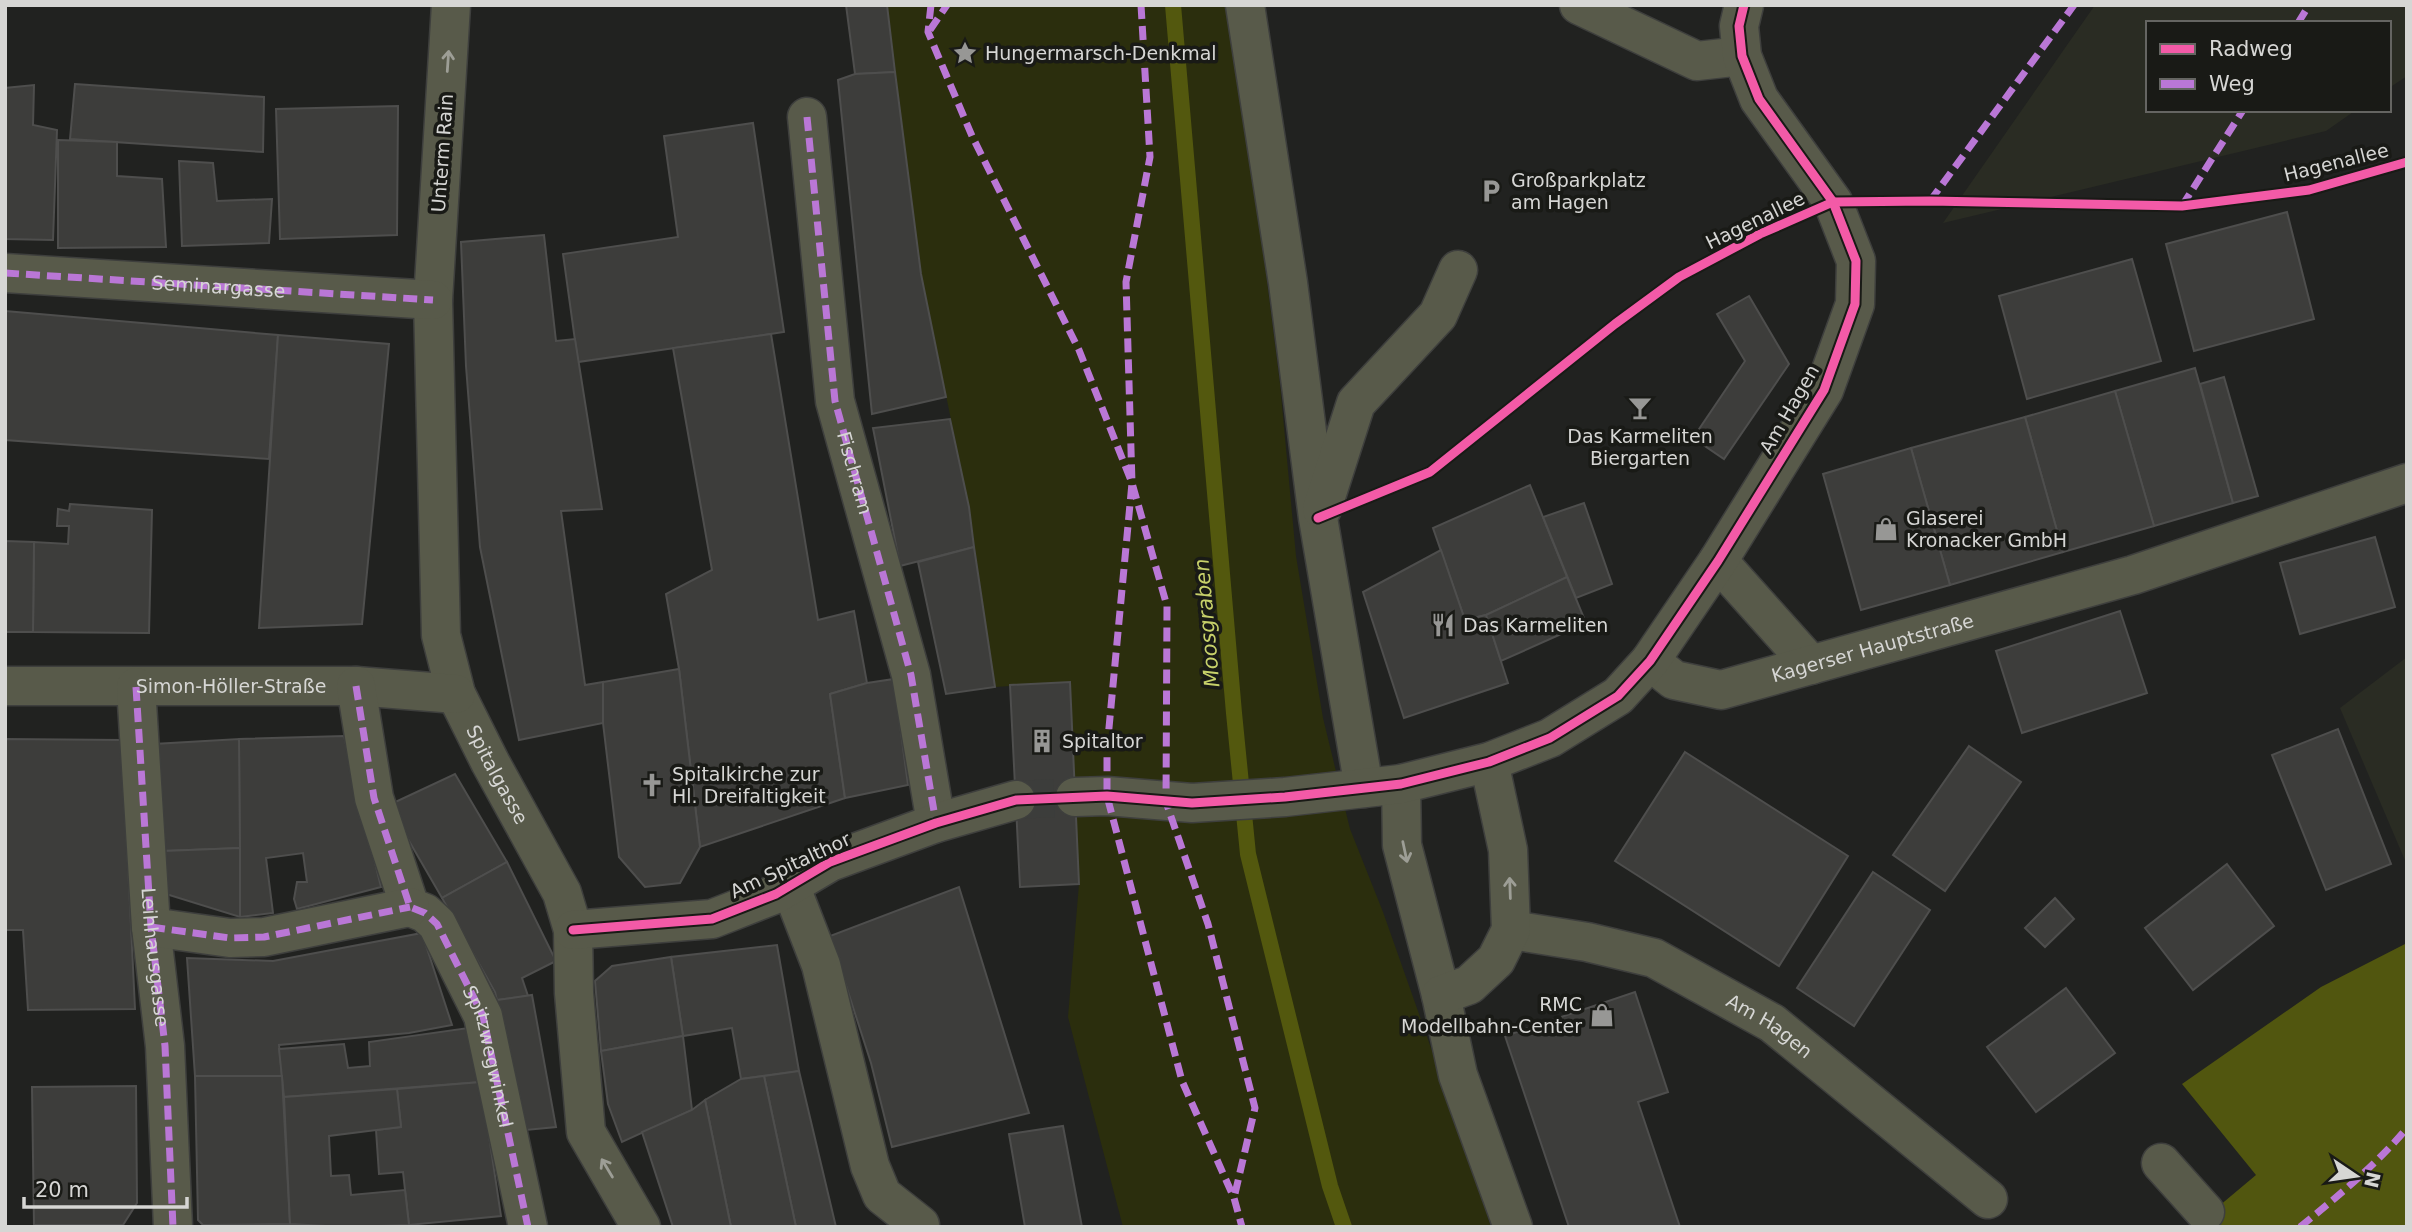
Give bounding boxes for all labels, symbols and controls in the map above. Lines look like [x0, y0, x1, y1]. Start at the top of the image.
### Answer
legend [2146, 21, 2391, 112]
text: Radweg [2209, 37, 2293, 61]
place icon: Hungermarsch-Denkmal [951, 39, 979, 67]
place label: Hungermarsch-Denkmal [985, 42, 1217, 64]
one-way arrow [441, 49, 454, 72]
text: Weg [2209, 72, 2255, 96]
street label: Unterm Rain [427, 93, 457, 213]
street label: Hagenallee [2281, 138, 2391, 186]
place label: Großparkplatz am Hagen [1511, 169, 1646, 213]
parking icon: Großparkplatz am Hagen [1477, 177, 1505, 205]
street label: Hagenallee [1702, 187, 1808, 253]
street label: Seminargasse [151, 271, 286, 302]
street label: Am Hagen [1755, 361, 1823, 457]
bar icon: Das Karmeliten Biergarten [1626, 394, 1654, 422]
place label: Das Karmeliten Biergarten [1567, 425, 1713, 469]
street label: Fischram [833, 429, 877, 517]
place label: Glaserei Kronacker GmbH [1906, 507, 2067, 551]
shop icon: Glaserei Kronacker GmbH [1872, 515, 1900, 543]
water label: Moosgraben [1189, 558, 1225, 688]
street label: Kagerser Hauptstraße [1769, 609, 1976, 686]
restaurant icon: Das Karmeliten [1429, 611, 1457, 639]
place label: Das Karmeliten [1463, 614, 1608, 636]
street label: Simon-Höller-Straße [136, 675, 326, 697]
street label: Spitalgasse [462, 721, 533, 828]
building icon: Spitaltor [1028, 727, 1056, 755]
place label: Spitaltor [1062, 730, 1143, 752]
place label: Spitalkirche zur Hl. Dreifaltigkeit [672, 763, 826, 807]
church icon: Spitalkirche zur Hl. Dreifaltigkeit [638, 771, 666, 799]
street label: Am Spitalthor [726, 827, 854, 902]
one-way arrow [1398, 840, 1412, 863]
one-way arrow [1503, 877, 1516, 900]
street label: Leihhausgasse [138, 887, 174, 1028]
street label: Spitzwegwinkel [459, 982, 517, 1129]
street label: Am Hagen [1723, 989, 1817, 1063]
place label: RMC Modellbahn-Center [1401, 993, 1582, 1037]
shop icon: RMC Modellbahn-Center [1588, 1001, 1616, 1029]
north arrow [2321, 1141, 2391, 1211]
one-way arrow [600, 1158, 614, 1178]
scale bar [24, 1166, 187, 1210]
text: N [2360, 1170, 2385, 1190]
text: 20 m [35, 1178, 89, 1202]

